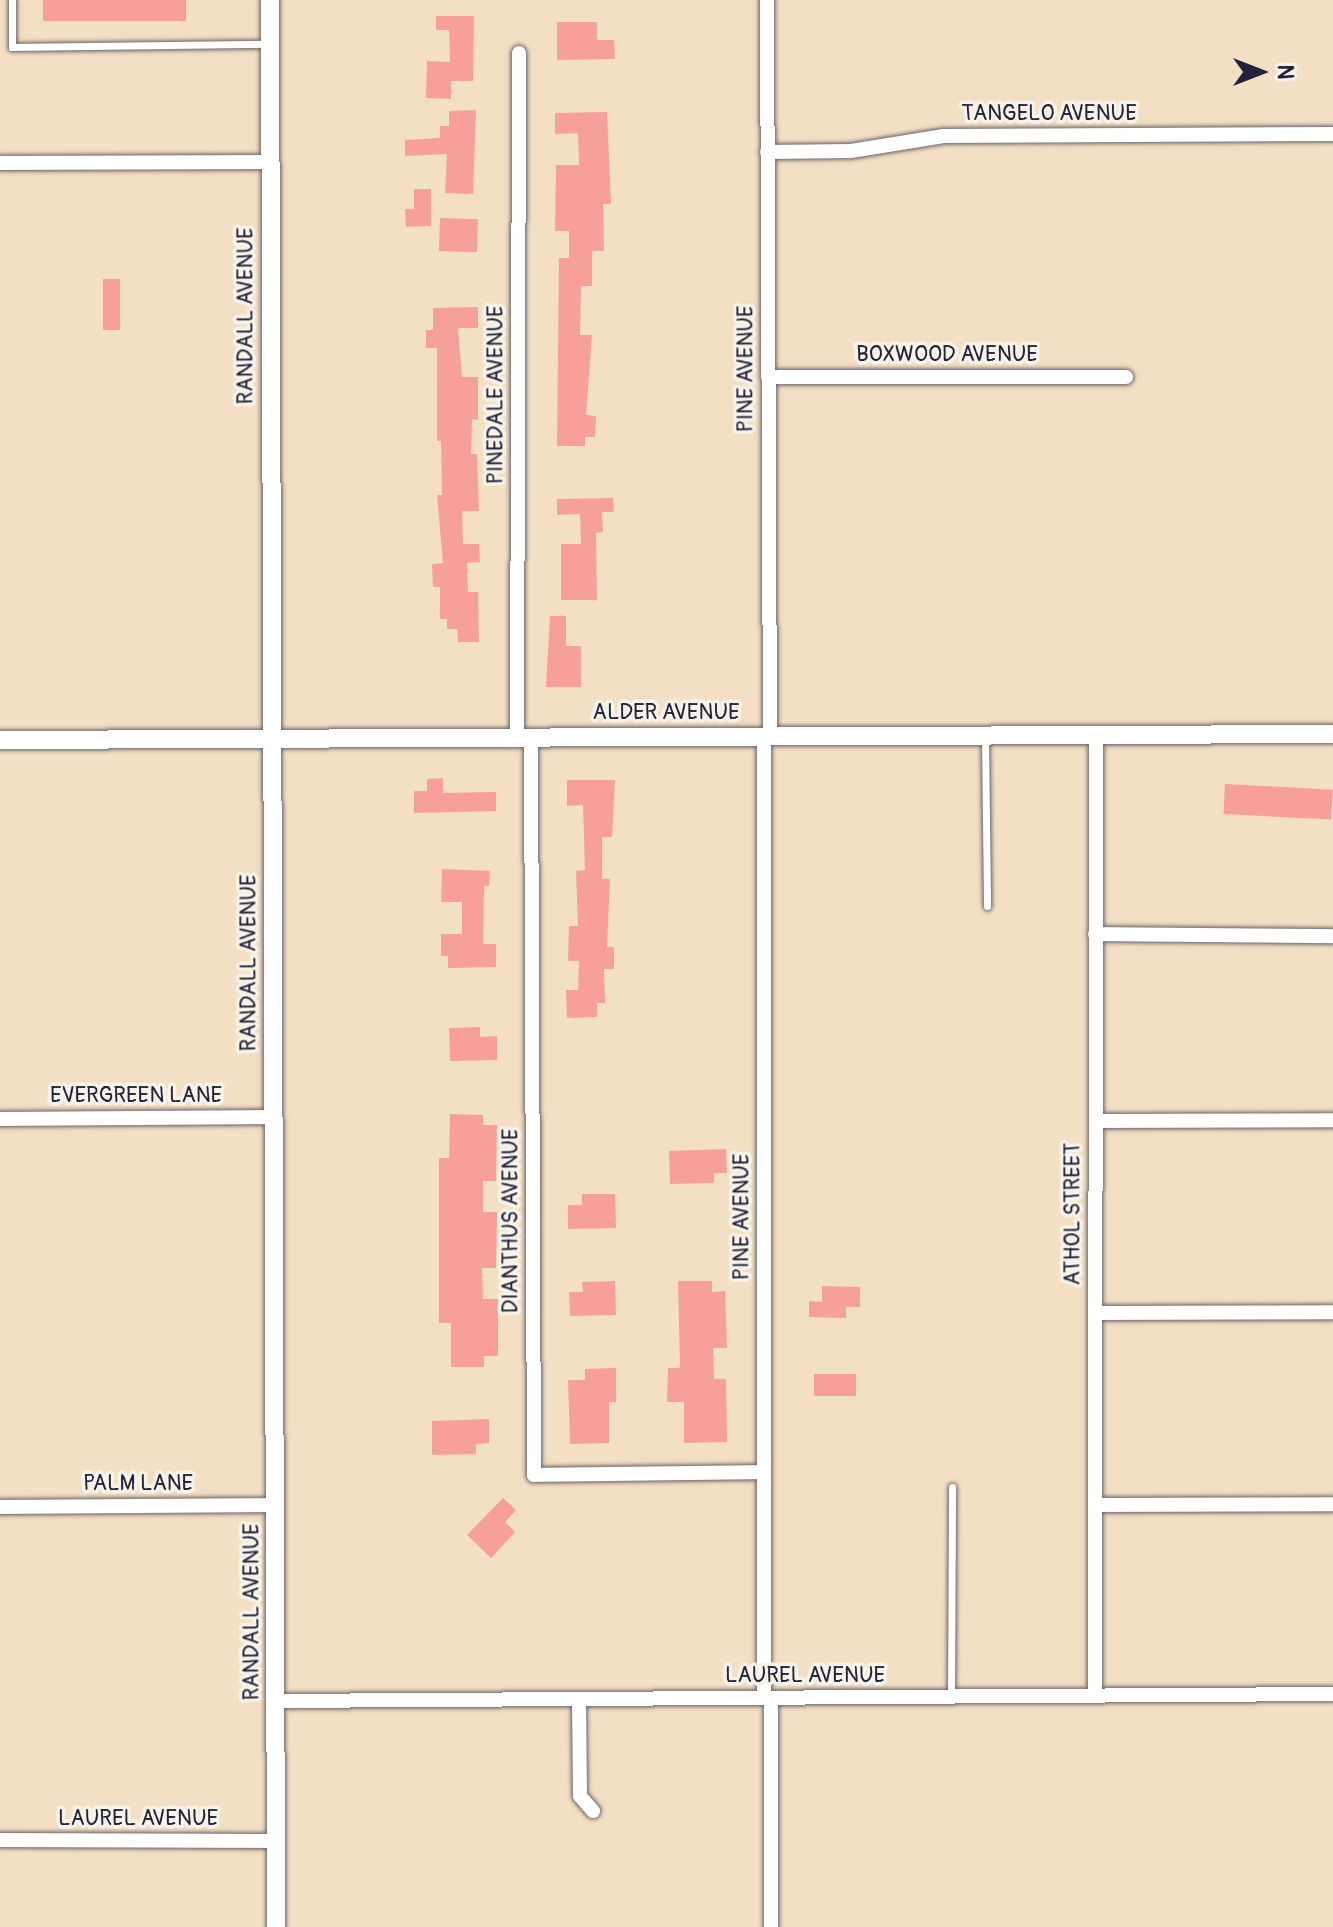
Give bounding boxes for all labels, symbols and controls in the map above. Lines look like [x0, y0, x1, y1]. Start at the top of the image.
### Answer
north arrow [1221, 32, 1301, 112]
text: N [1271, 65, 1299, 79]
street label: TANGELO AVENUE [961, 101, 1137, 127]
street label: RANDALL AVENUE [233, 228, 259, 404]
street label: PINEDALE AVENUE [483, 306, 509, 484]
street label: PINE AVENUE [733, 306, 759, 432]
street label: BOXWOOD AVENUE [856, 342, 1038, 368]
street label: ALDER AVENUE [593, 700, 739, 726]
street label: RANDALL AVENUE [236, 875, 262, 1051]
street label: EVERGREEN LANE [50, 1083, 222, 1109]
street label: DIANTHUS AVENUE [498, 1129, 524, 1313]
street label: ATHOL STREET [1060, 1143, 1086, 1285]
street label: PINE AVENUE [729, 1154, 755, 1280]
street label: PALM LANE [83, 1471, 193, 1497]
street label: RANDALL AVENUE [239, 1524, 265, 1700]
street label: LAUREL AVENUE [725, 1663, 885, 1689]
street label: LAUREL AVENUE [58, 1806, 218, 1832]

